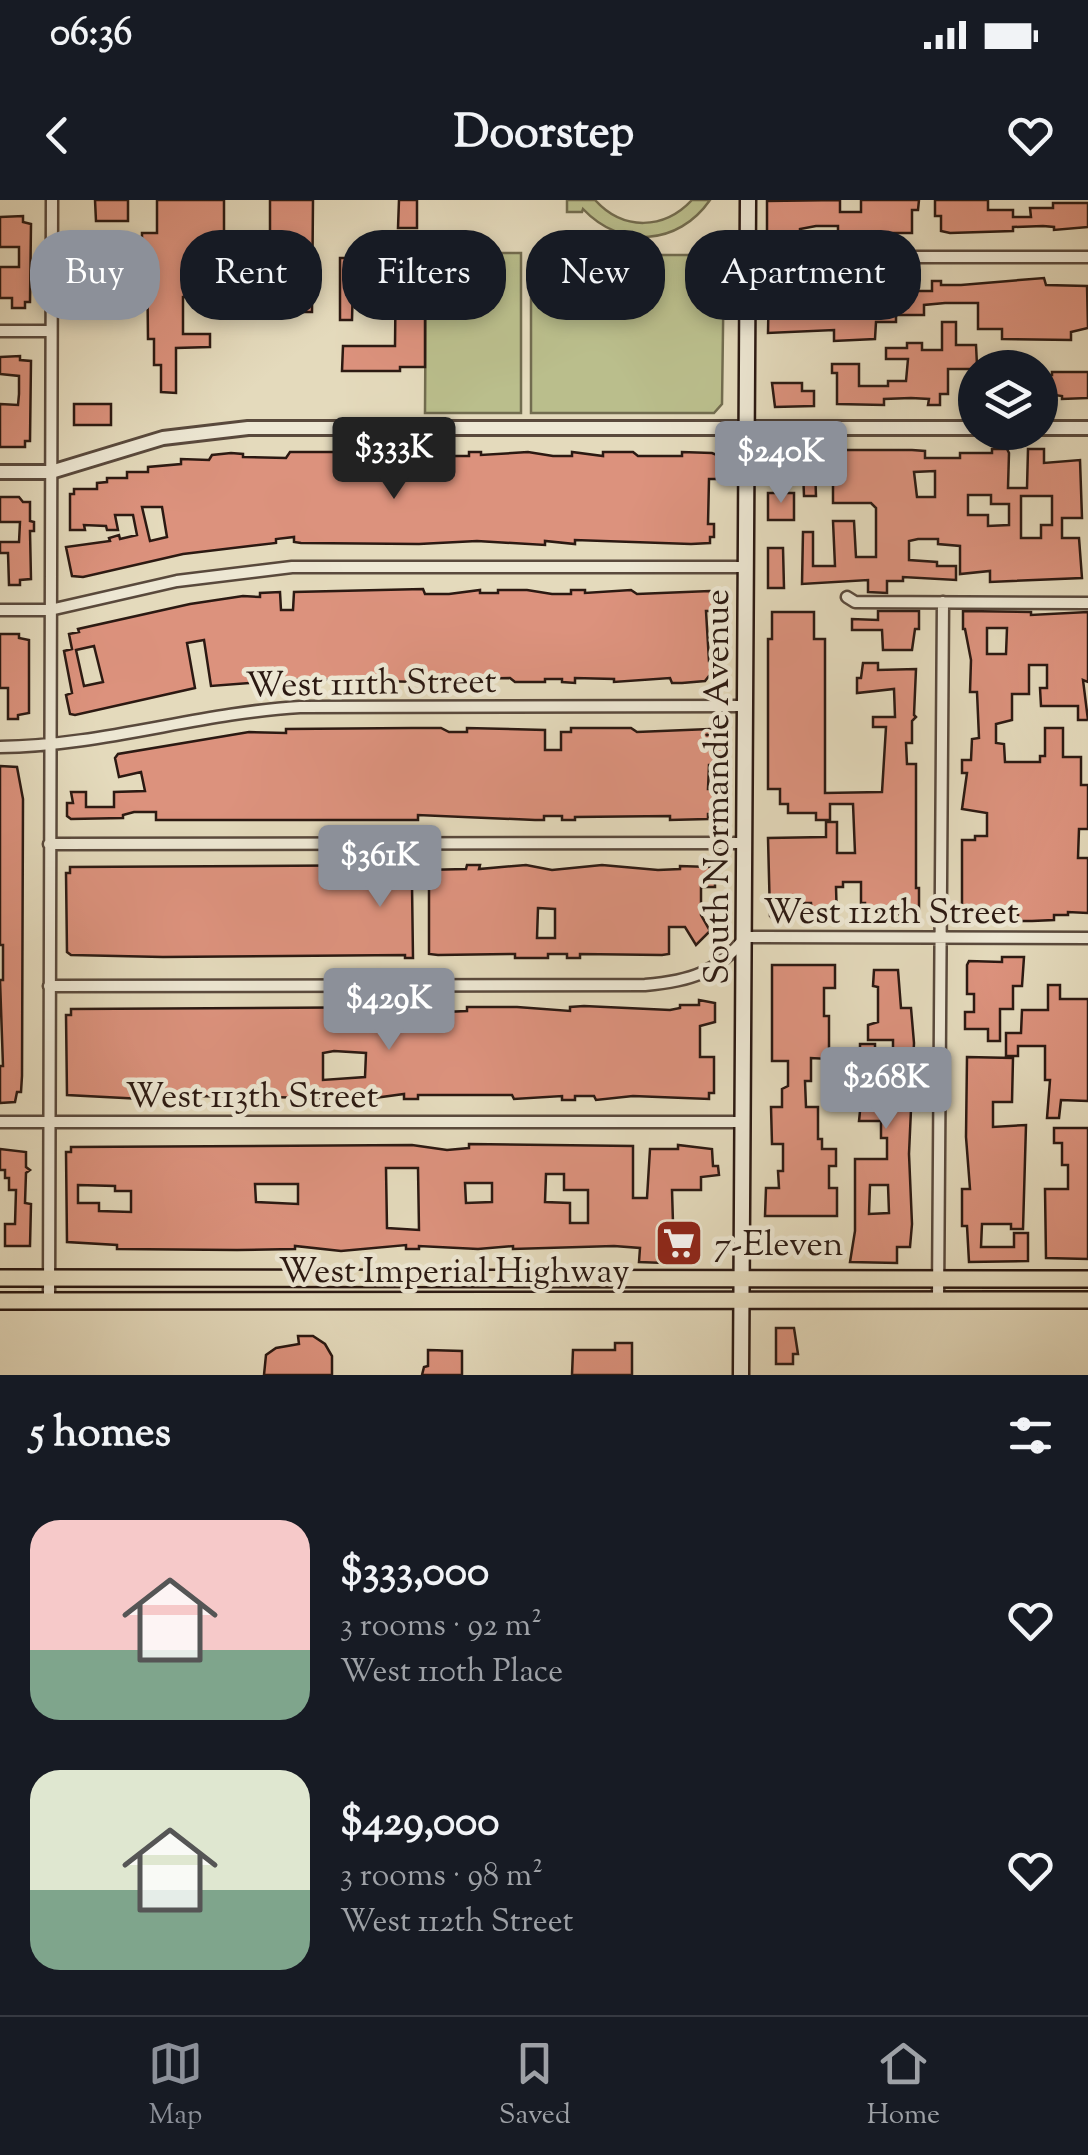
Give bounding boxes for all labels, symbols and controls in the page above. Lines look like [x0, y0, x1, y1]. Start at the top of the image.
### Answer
text: 06:36 [50, 8, 132, 62]
text: Doorstep [454, 103, 634, 168]
icon: back [30, 108, 85, 163]
icon: heart [1003, 108, 1058, 163]
chip: Buy [30, 230, 160, 320]
chip: Rent [180, 230, 322, 320]
chip: Filters [342, 230, 506, 320]
chip: New [526, 230, 665, 320]
chip: Apartment [685, 230, 921, 320]
map controls [958, 350, 1058, 450]
button: layers [958, 350, 1058, 450]
pin: $333K [324, 417, 464, 502]
pin: $240K [711, 421, 851, 506]
text: $333K [354, 426, 434, 472]
text: $240K [737, 430, 825, 476]
street label: South Normandie Avenue [694, 589, 745, 985]
street label: West 111th Street [245, 658, 497, 713]
pin: $361K [310, 825, 450, 910]
text: $361K [340, 834, 420, 880]
street label: West 112th Street [763, 889, 1019, 940]
pin: $429K [319, 968, 459, 1053]
text: $429K [346, 977, 432, 1023]
pin: $268K [816, 1047, 956, 1132]
text: $268K [842, 1056, 930, 1102]
street label: West 113th Street [126, 1073, 378, 1124]
supermarket icon: 7-Eleven [653, 1217, 705, 1269]
place label: 7-Eleven [714, 1221, 843, 1272]
street label: West Imperial Highway [278, 1248, 630, 1299]
text: 5 homes [30, 1405, 171, 1465]
icon: filters [1003, 1408, 1058, 1463]
text: $333,000 [340, 1544, 489, 1604]
icon: home [110, 1560, 230, 1680]
icon: heart [1003, 1593, 1058, 1648]
text: 3 rooms · 92 m² [340, 1604, 542, 1650]
text: West 110th Place [340, 1650, 563, 1696]
text: $429,000 [340, 1794, 500, 1854]
icon: home [110, 1810, 230, 1930]
icon: heart [1003, 1843, 1058, 1898]
text: 3 rooms · 98 m² [340, 1854, 543, 1900]
text: West 112th Street [340, 1900, 573, 1946]
tab: Map [148, 2036, 203, 2136]
tab: Saved [499, 2036, 571, 2136]
tab: Home [867, 2036, 940, 2136]

